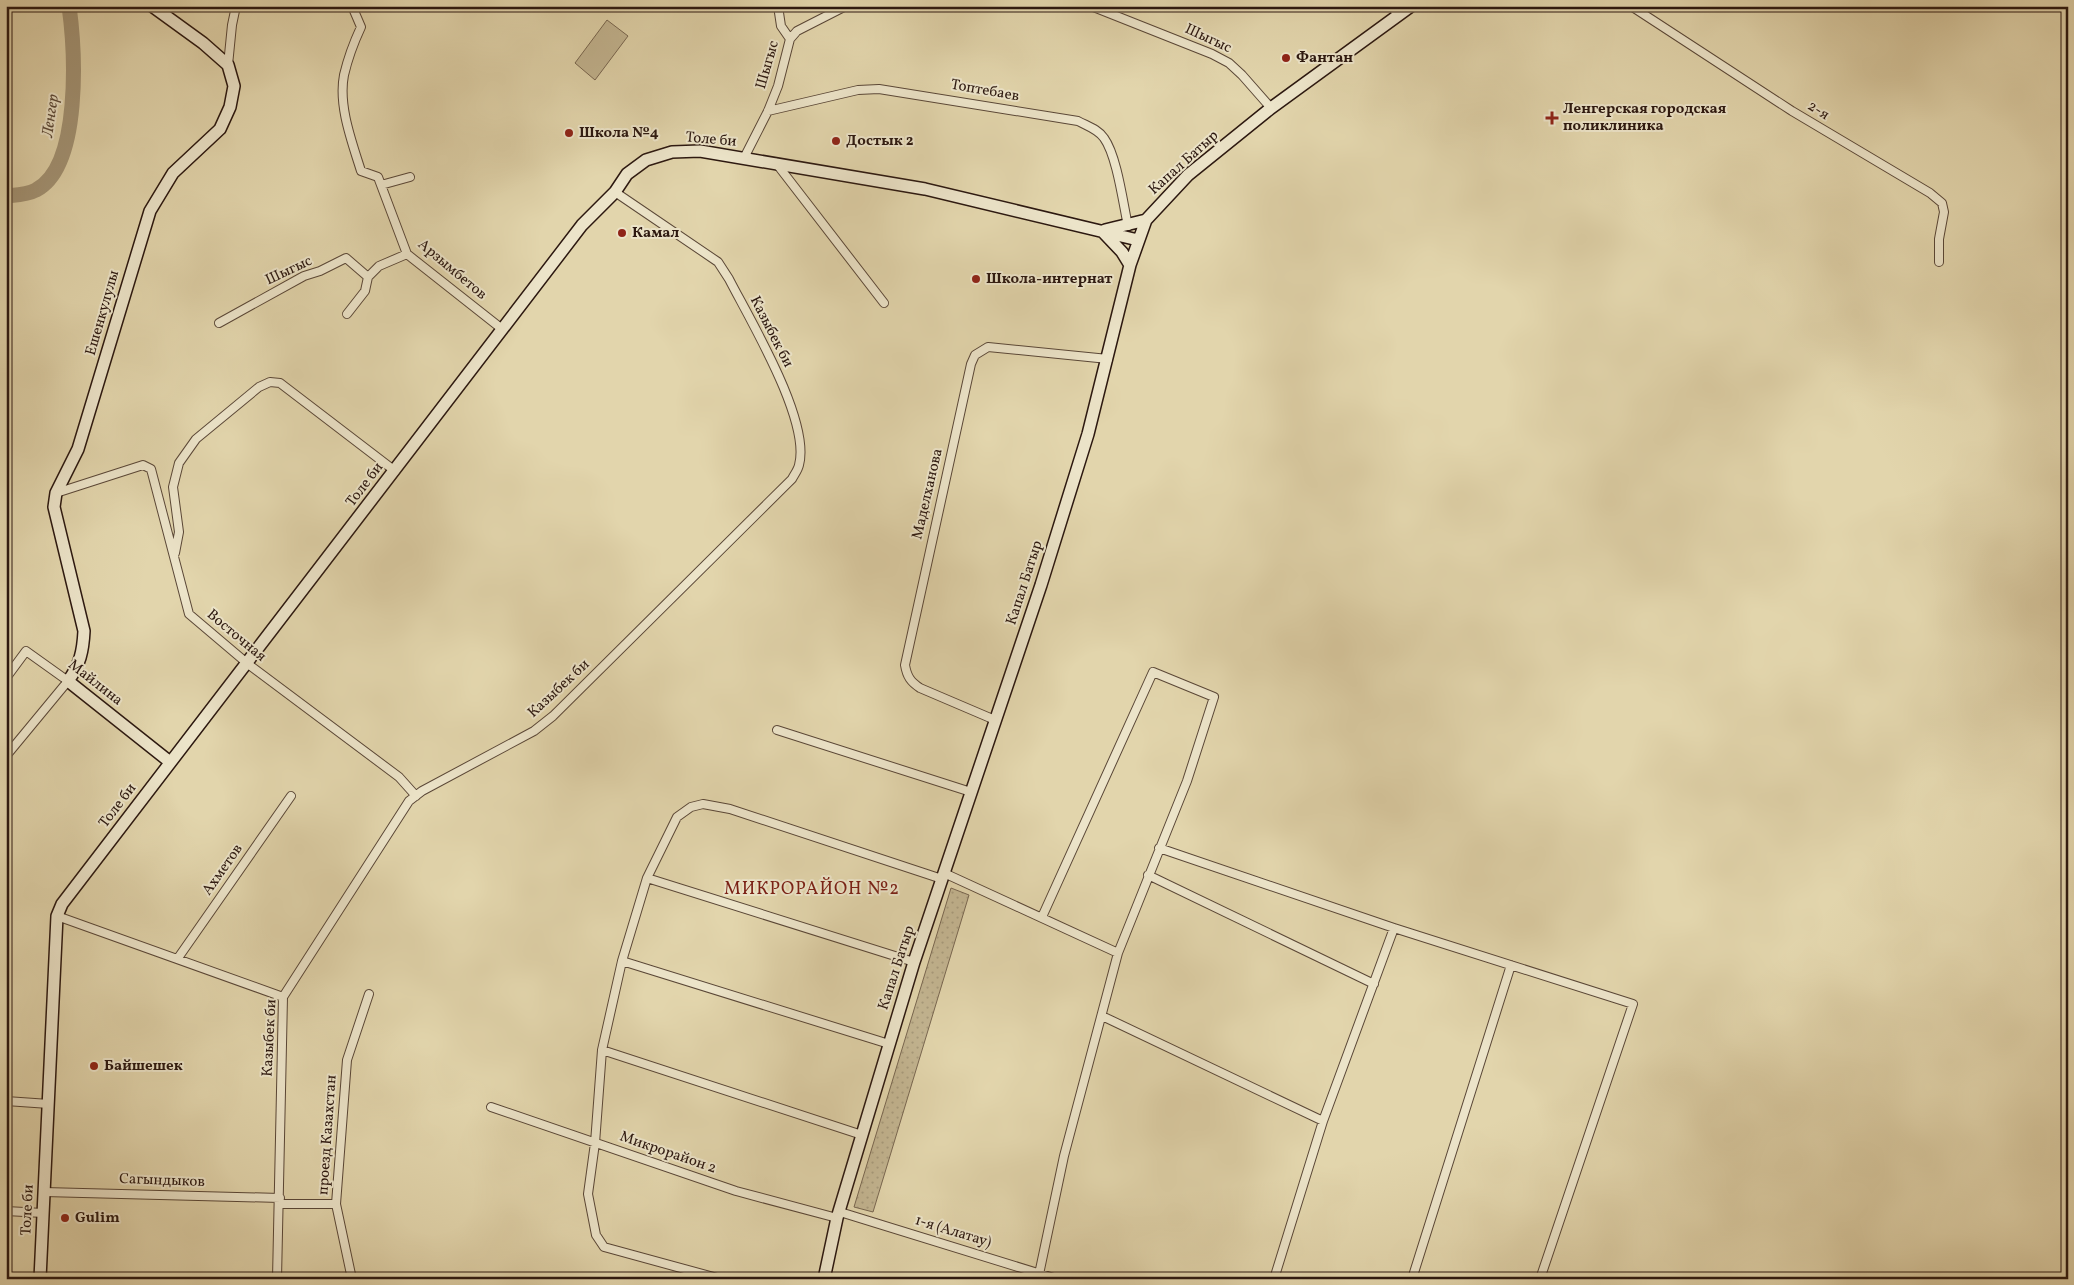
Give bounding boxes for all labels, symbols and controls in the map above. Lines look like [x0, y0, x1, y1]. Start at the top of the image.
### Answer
street label: Шыгыс [1181, 19, 1235, 59]
street label: Шыгыс [751, 38, 785, 92]
place label: Фантан [1296, 48, 1353, 69]
marker: Фантан [1280, 52, 1292, 64]
street label: Топтебаев [949, 75, 1021, 107]
water label: Ленгер [37, 92, 65, 140]
street label: 2-я [1803, 96, 1833, 126]
place label: Ленгерская городская поликлиника [1563, 99, 1727, 137]
marker: Ленгерская городская поликлиника [1545, 111, 1559, 125]
place label: Школа №4 [579, 123, 659, 144]
street label: Капал Батыр [1144, 126, 1224, 200]
marker: Школа №4 [563, 127, 575, 139]
street label: Толе би [685, 127, 737, 153]
place label: Достык 2 [846, 131, 914, 152]
marker: Достык 2 [830, 135, 842, 147]
place label: Камал [632, 223, 680, 244]
marker: Камал [616, 227, 628, 239]
street label: Арзымбетов [413, 235, 491, 305]
street label: Шыгыс [262, 251, 316, 291]
street label: Ешенкулулы [81, 268, 125, 358]
place label: Школа-интернат [986, 269, 1113, 290]
marker: Школа-интернат [970, 273, 982, 285]
street label: Казыбек би [744, 293, 798, 371]
street label: Маделханова [907, 446, 949, 542]
street label: Толе би [341, 458, 389, 512]
street label: Капал Батыр [1001, 538, 1049, 628]
street label: Восточная [202, 605, 270, 667]
street label: Майлина [63, 655, 127, 711]
street label: Казыбек би [523, 655, 595, 723]
street label: Толе би [94, 779, 142, 833]
street label: Ахметов [198, 840, 248, 900]
district label: МИКРОРАЙОН №2 [724, 877, 900, 902]
street label: Капал Батыр [873, 923, 921, 1013]
street label: Казыбек би [257, 999, 283, 1077]
place label: Байшешек [104, 1056, 183, 1077]
marker: Байшешек [88, 1060, 100, 1072]
street label: проезд Казахстан [313, 1074, 343, 1196]
street label: Микрорайон 2 [617, 1127, 719, 1179]
street label: Сагындыков [119, 1169, 205, 1193]
street label: Толе би [16, 1184, 40, 1236]
place label: Gulim [75, 1208, 120, 1229]
street label: 1-я (Алатау) [912, 1210, 994, 1254]
marker: Gulim [59, 1212, 71, 1224]

